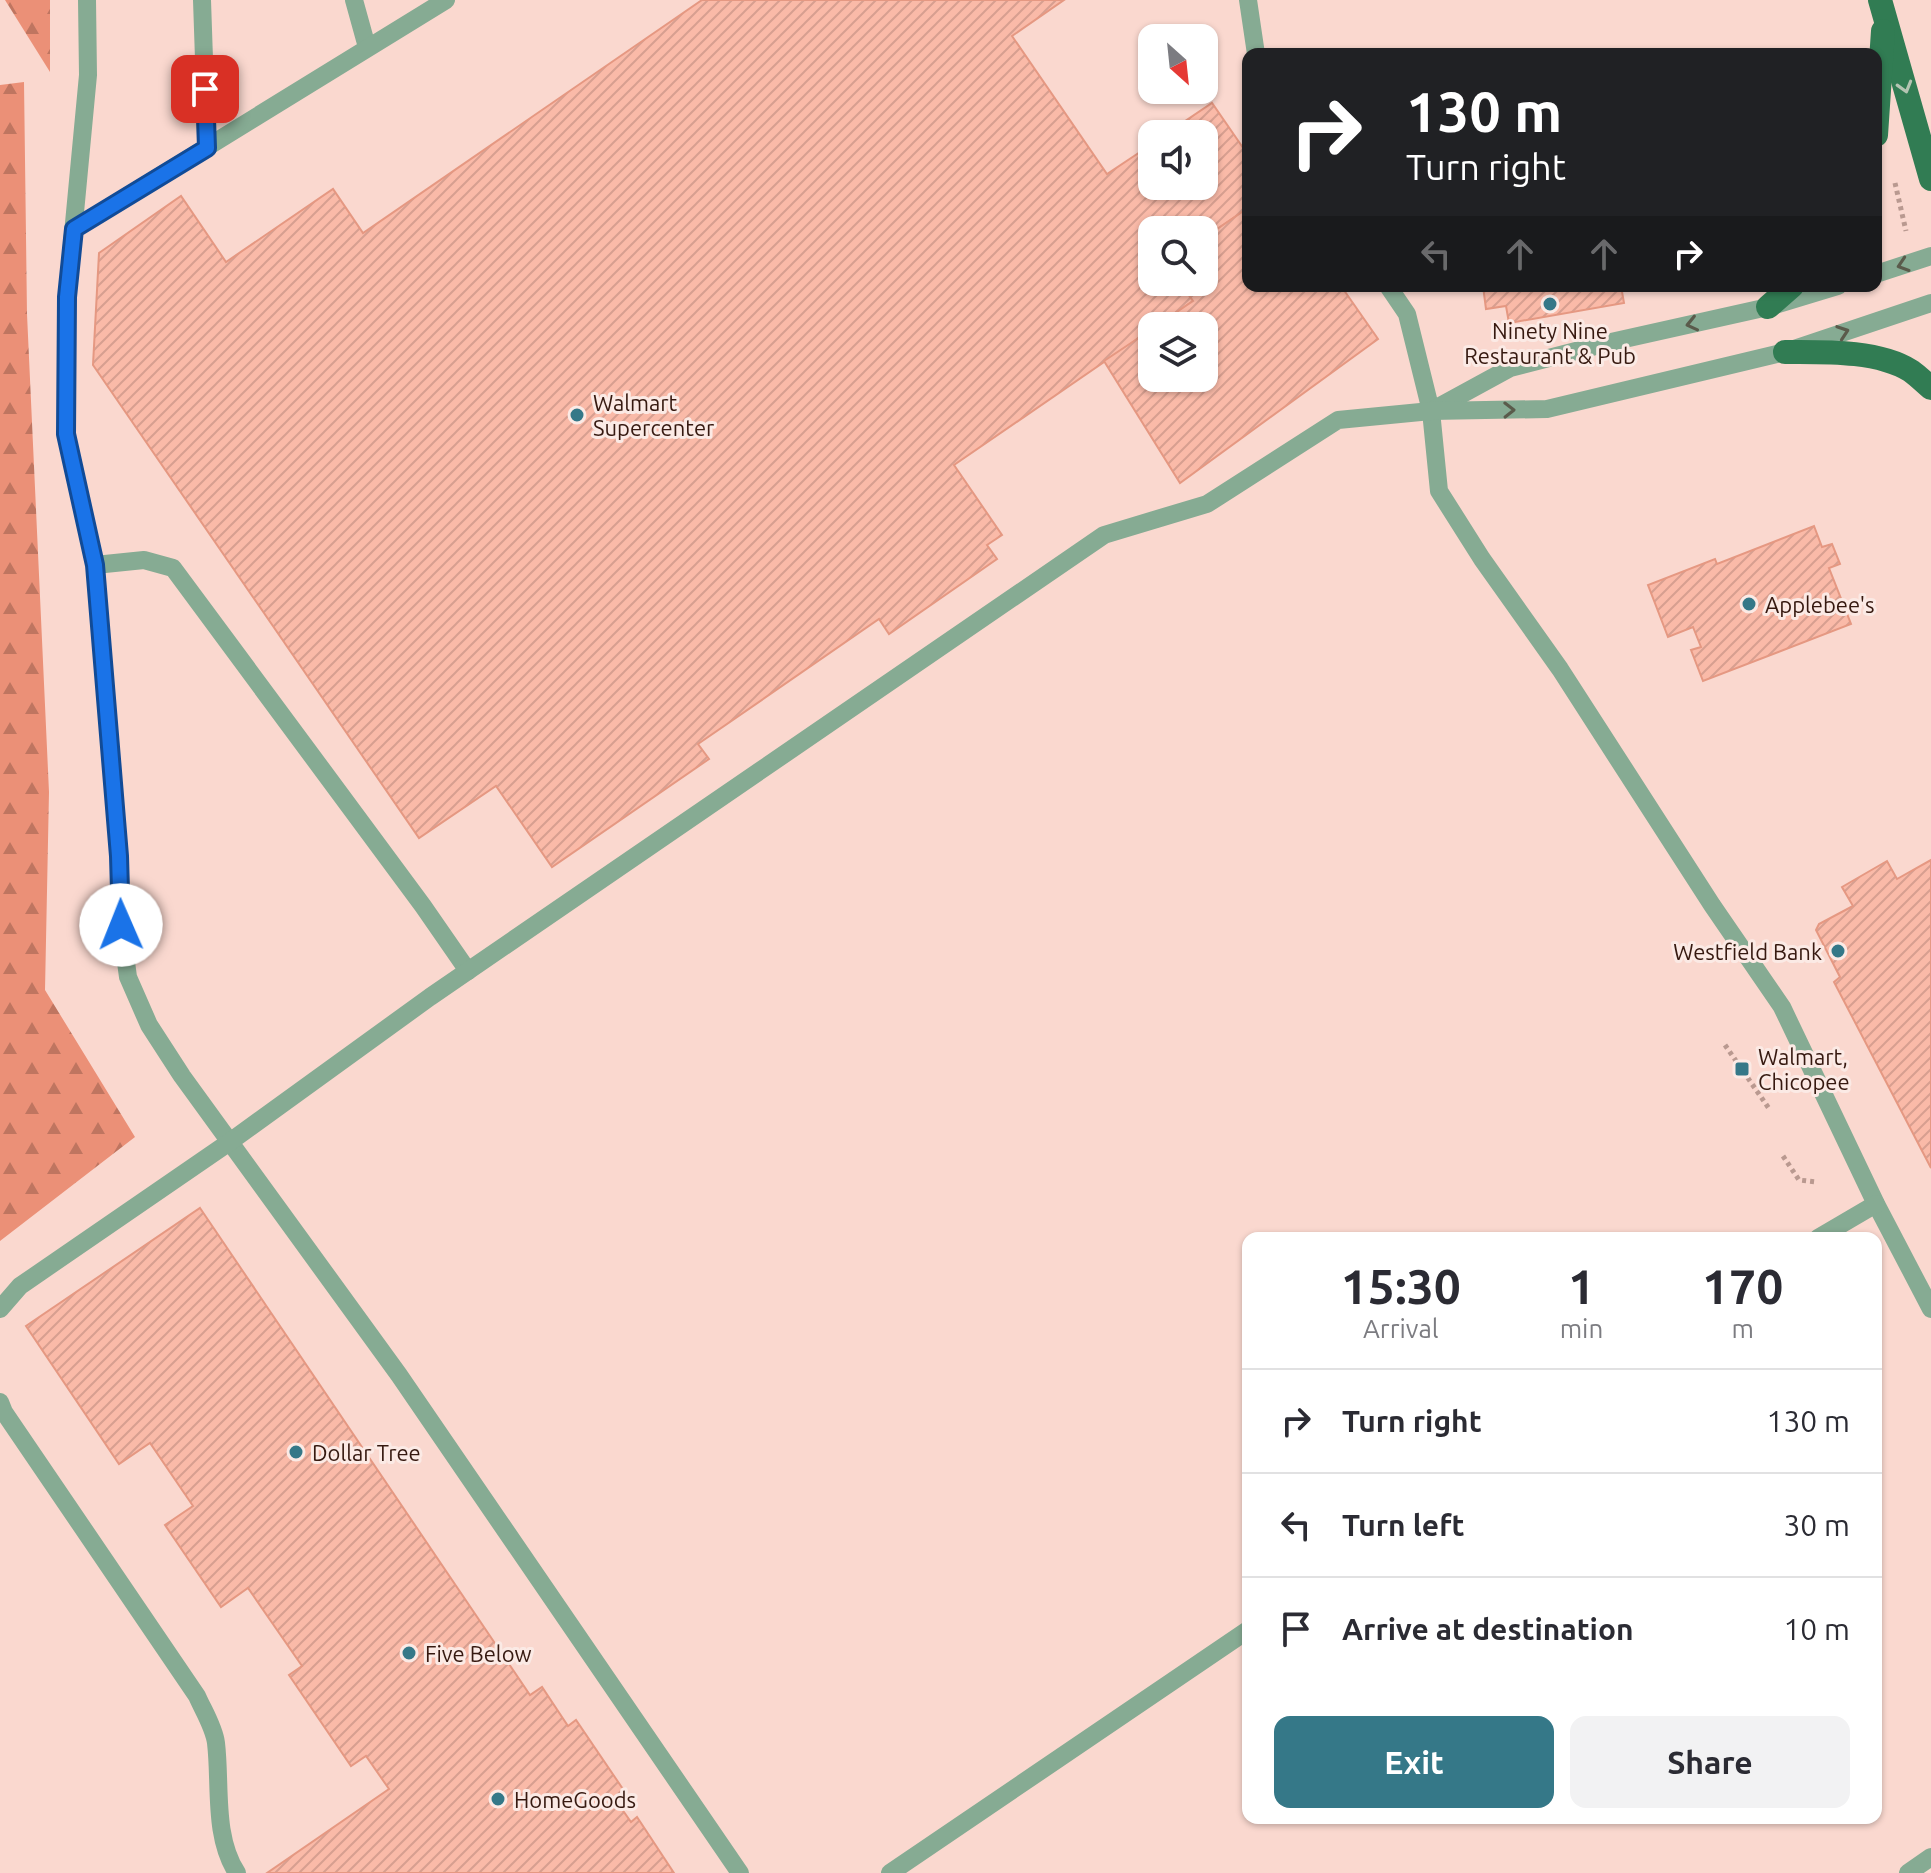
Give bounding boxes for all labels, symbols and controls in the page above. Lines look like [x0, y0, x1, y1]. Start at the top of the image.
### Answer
north arrow [1138, 24, 1218, 104]
map controls [1138, 24, 1218, 392]
pin [171, 55, 239, 123]
icon: arrive [183, 67, 227, 111]
icon: right [1274, 80, 1378, 184]
text: 130 m [1406, 80, 1562, 143]
one-way arrow [1896, 80, 1912, 94]
button: sound [1138, 120, 1218, 200]
text: Turn right [1406, 146, 1566, 187]
button: search [1138, 216, 1218, 296]
icon: left [1414, 232, 1458, 276]
icon: ahead [1498, 232, 1542, 276]
icon: ahead [1582, 232, 1626, 276]
icon: right [1666, 232, 1710, 276]
one-way arrow [1897, 256, 1911, 272]
marker: Ninety Nine Restaurant & Pub [1541, 295, 1559, 313]
button: layers [1138, 312, 1218, 392]
one-way arrow [1686, 315, 1700, 332]
place label: Ninety Nine Restaurant & Pub [1464, 318, 1636, 368]
one-way arrow [1835, 326, 1849, 342]
place label: Walmart Supercenter [593, 390, 715, 440]
one-way arrow [1503, 401, 1516, 419]
marker: Walmart Supercenter [568, 406, 586, 424]
place label: Applebee's [1765, 592, 1875, 617]
marker: Applebee's [1740, 595, 1758, 613]
position arrow [79, 883, 163, 967]
place label: Westfield Bank [1673, 939, 1822, 964]
marker: Westfield Bank [1829, 942, 1847, 960]
place label: Walmart, Chicopee [1758, 1044, 1850, 1094]
marker: Walmart, Chicopee [1733, 1060, 1751, 1078]
text: 15:30 [1341, 1259, 1461, 1313]
text: 1 [1568, 1259, 1595, 1313]
text: 170 [1702, 1259, 1783, 1313]
text: Arrival [1363, 1314, 1439, 1343]
text: min [1560, 1314, 1603, 1343]
text: m [1731, 1314, 1754, 1343]
icon: right [1274, 1399, 1318, 1443]
text: Turn right [1342, 1404, 1482, 1438]
text: 130 m [1766, 1404, 1850, 1438]
place label: Dollar Tree [312, 1440, 421, 1465]
marker: Dollar Tree [287, 1443, 305, 1461]
icon: left [1274, 1503, 1318, 1547]
text: Turn left [1342, 1508, 1464, 1542]
text: 30 m [1783, 1508, 1850, 1542]
icon: arrive [1274, 1607, 1318, 1651]
text: Arrive at destination [1342, 1612, 1634, 1646]
text: 10 m [1783, 1612, 1850, 1646]
place label: Five Below [425, 1641, 532, 1666]
marker: Five Below [400, 1644, 418, 1662]
button: Exit [1274, 1716, 1554, 1808]
button: Share [1570, 1716, 1850, 1808]
place label: HomeGoods [514, 1787, 636, 1812]
marker: HomeGoods [489, 1790, 507, 1808]

